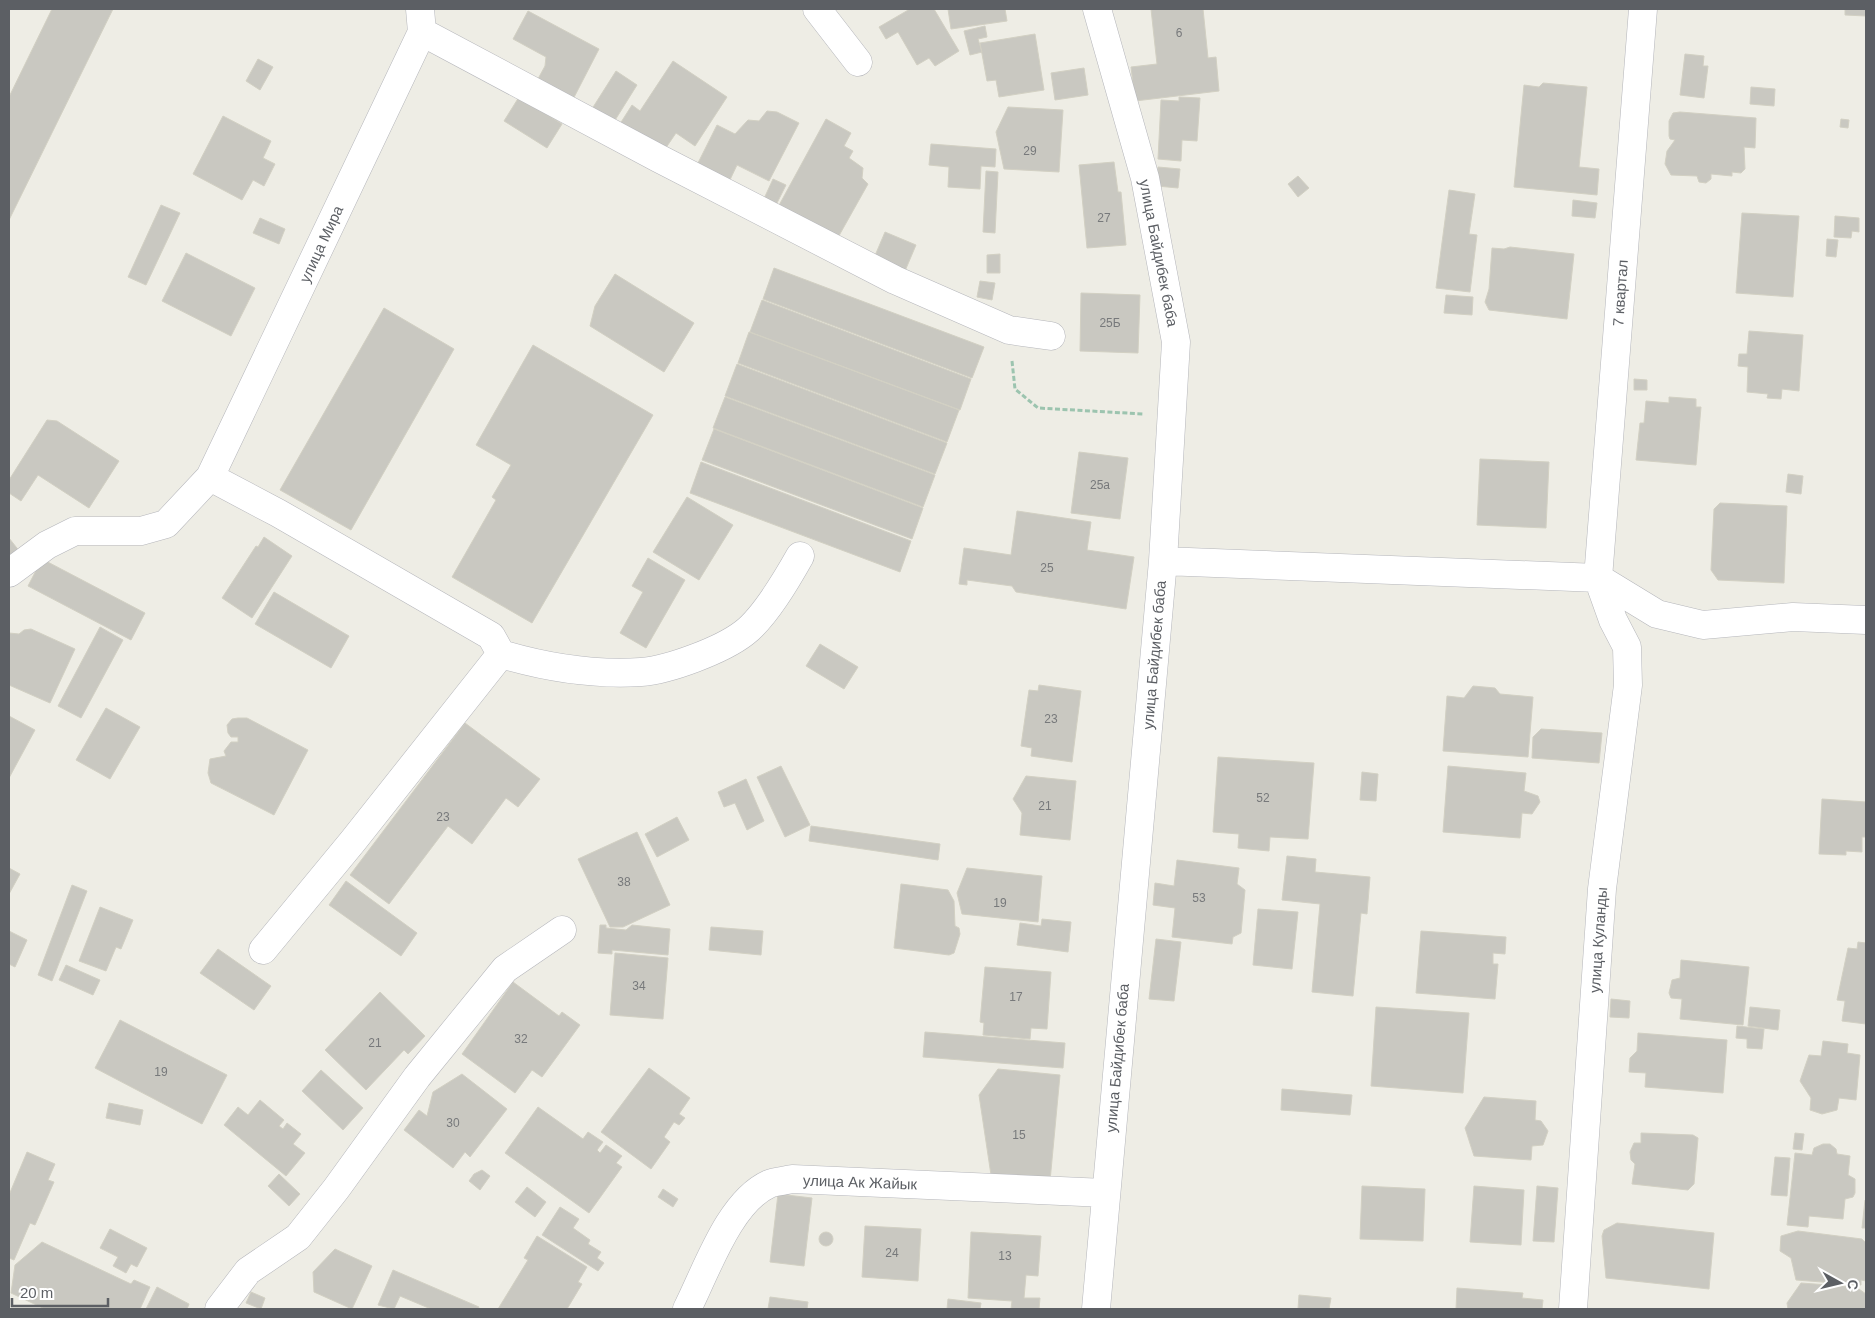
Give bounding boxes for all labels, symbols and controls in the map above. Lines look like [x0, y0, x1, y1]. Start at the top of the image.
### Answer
house number: 6 [1176, 26, 1183, 40]
house number: 29 [1023, 144, 1037, 158]
street label: улица Байдибек баба [1136, 178, 1182, 329]
street label: улица Мира [296, 202, 347, 285]
house number: 27 [1097, 211, 1111, 225]
street label: 7 квартал [1609, 259, 1631, 327]
house number: 25Б [1099, 316, 1121, 330]
house number: 25а [1090, 478, 1110, 492]
house number: 25 [1040, 561, 1054, 575]
street label: улица Байдибек баба [1139, 579, 1169, 730]
house number: 23 [1044, 712, 1058, 726]
house number: 52 [1256, 791, 1270, 805]
house number: 21 [1038, 799, 1052, 813]
house number: 23 [436, 810, 450, 824]
house number: 38 [617, 875, 631, 889]
street label: улица Куланды [1586, 886, 1610, 994]
house number: 53 [1192, 891, 1206, 905]
house number: 19 [993, 896, 1007, 910]
house number: 34 [632, 979, 646, 993]
street label: улица Байдибек баба [1102, 982, 1132, 1133]
house number: 17 [1009, 990, 1023, 1004]
house number: 32 [514, 1032, 528, 1046]
house number: 21 [368, 1036, 382, 1050]
house number: 19 [154, 1065, 168, 1079]
house number: 30 [446, 1116, 460, 1130]
house number: 15 [1012, 1128, 1026, 1142]
street label: улица Ак Жайык [803, 1172, 918, 1193]
house number: 24 [885, 1246, 899, 1260]
house number: 13 [998, 1249, 1012, 1263]
north arrow [1815, 1258, 1865, 1308]
scale bar [12, 1276, 109, 1308]
text: С [1844, 1279, 1862, 1291]
text: 20 m [20, 1284, 53, 1301]

